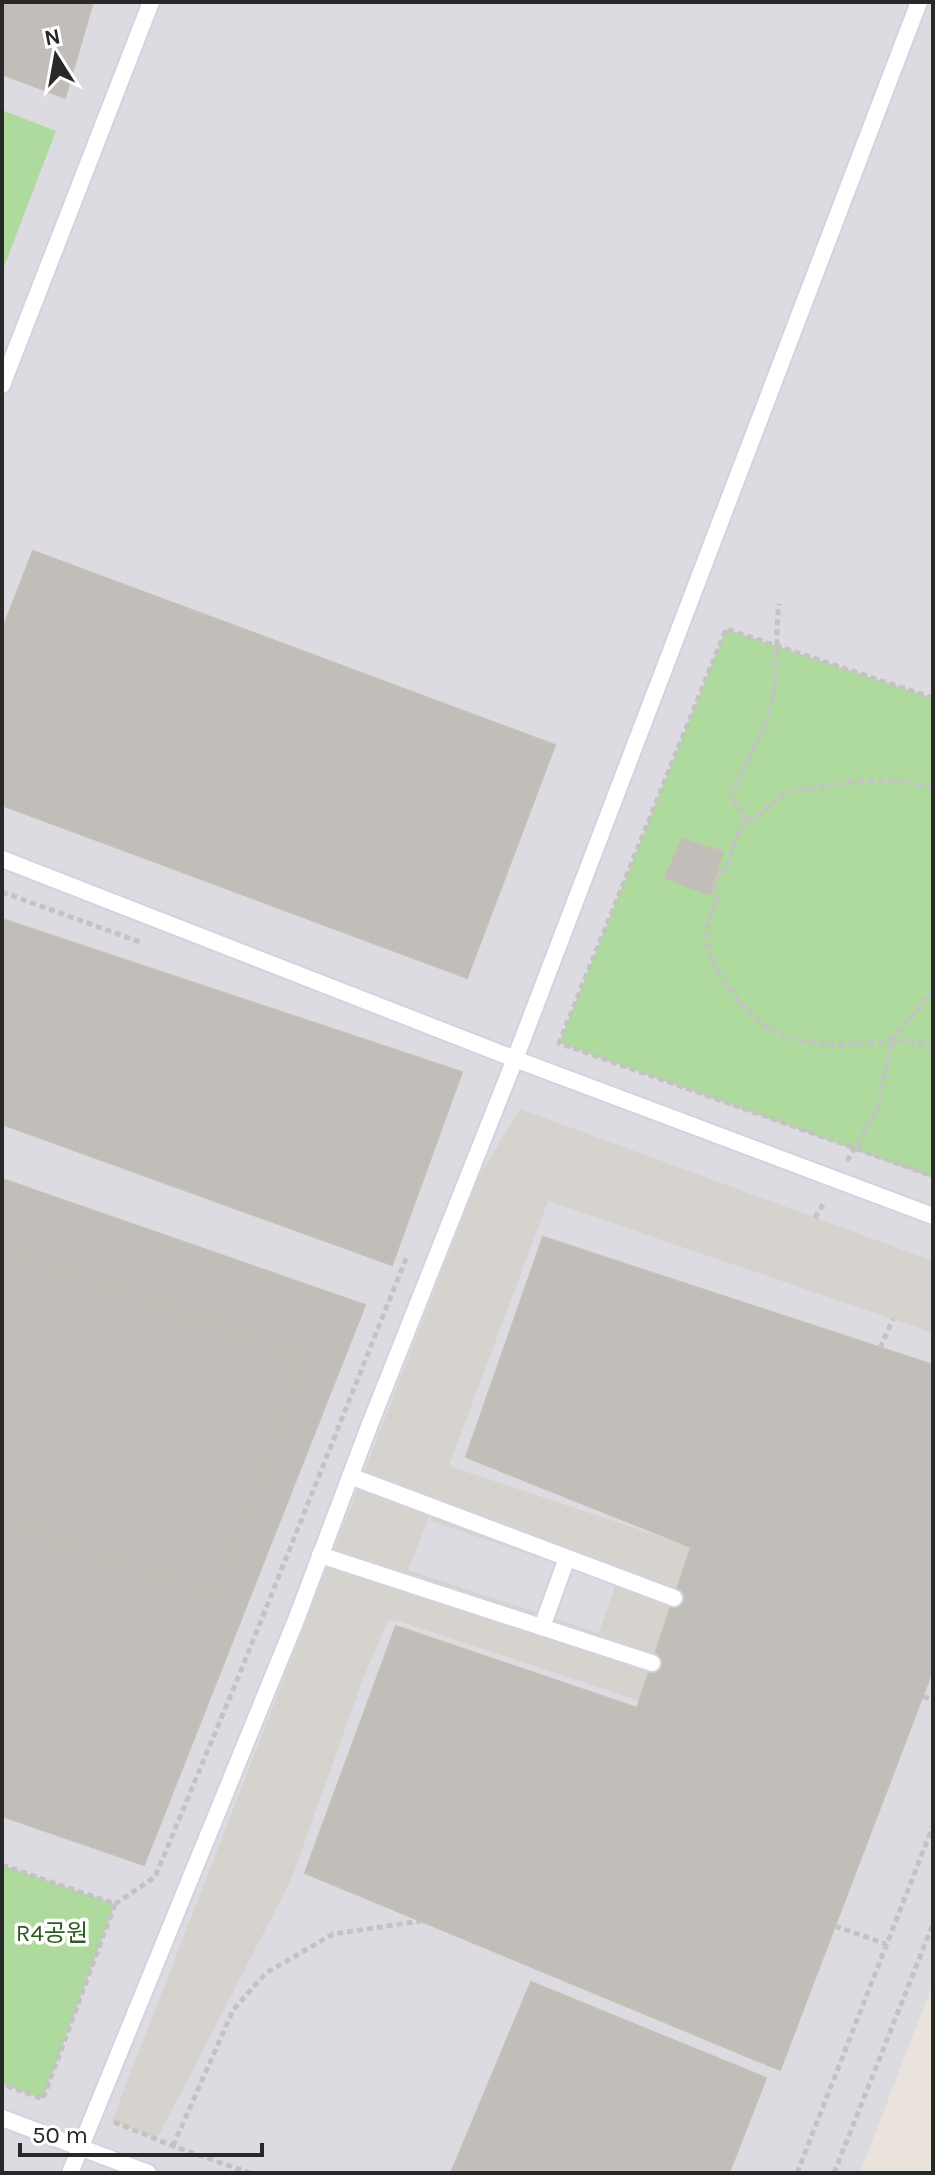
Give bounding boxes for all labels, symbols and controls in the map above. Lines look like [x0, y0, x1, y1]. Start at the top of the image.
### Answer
north arrow [16, 16, 96, 96]
text: N [42, 23, 63, 52]
park label: R4공원 [16, 1919, 88, 1947]
scale bar [20, 2107, 262, 2157]
text: 50 m [32, 2121, 88, 2149]

